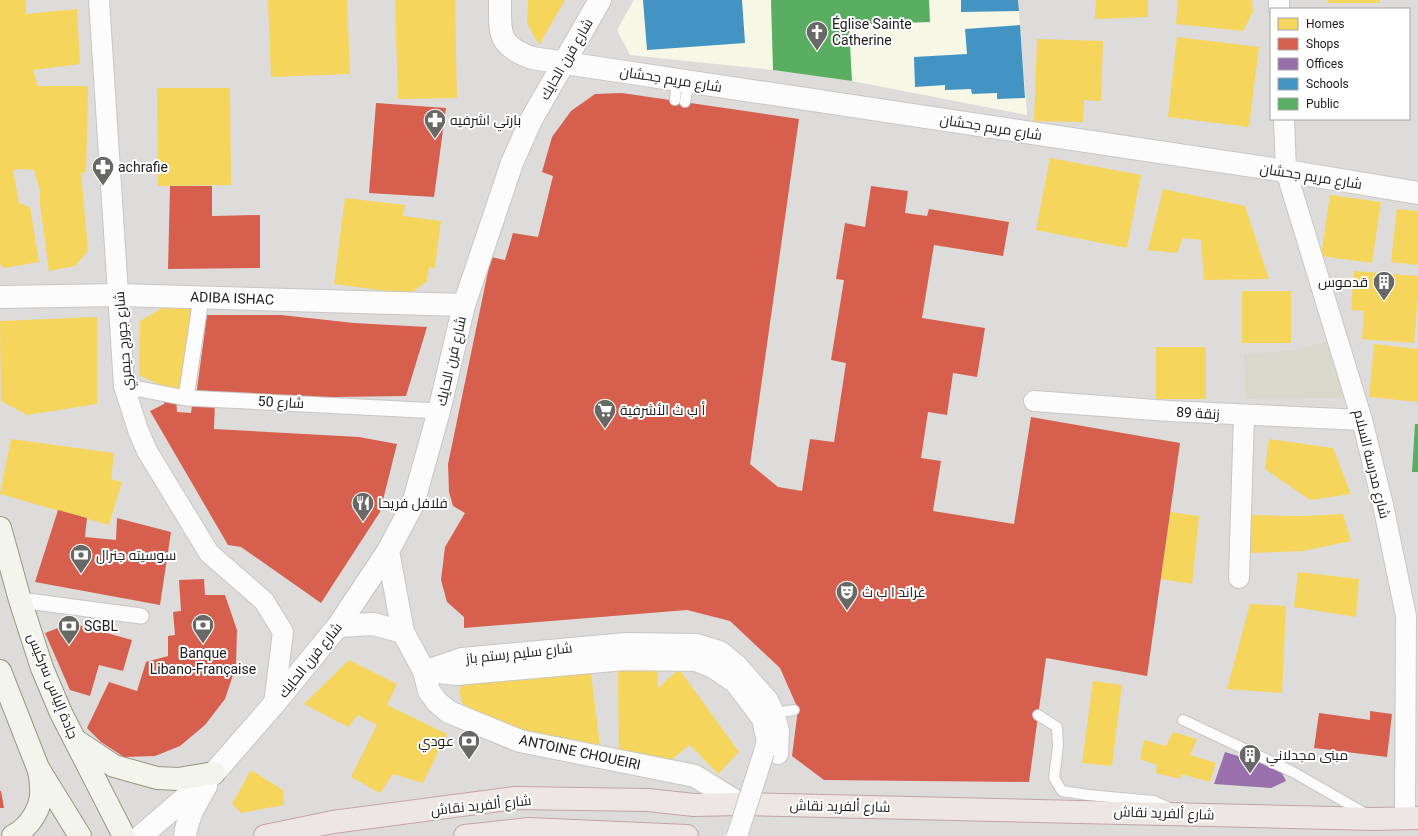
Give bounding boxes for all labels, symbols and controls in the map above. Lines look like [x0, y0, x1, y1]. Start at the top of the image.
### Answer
legend [1270, 8, 1410, 120]
street label: شارع فرن الحايك [536, 15, 597, 103]
place label: Église Sainte Catherine [832, 15, 912, 48]
text: Homes [1306, 17, 1344, 31]
church icon: Église Sainte Catherine [804, 19, 830, 52]
text: Shops [1306, 37, 1340, 51]
text: Offices [1306, 57, 1343, 71]
street label: شارع مريم جحشان [619, 63, 723, 97]
text: Schools [1306, 77, 1349, 91]
text: Public [1306, 97, 1339, 111]
pharmacy icon: بارتي اشرفيه [422, 107, 448, 140]
street label: شارع مريم جحشان [939, 111, 1043, 145]
place label: بارتي اشرفيه [450, 112, 521, 132]
pharmacy icon: achrafie [90, 154, 116, 187]
place label: achrafie [118, 159, 168, 175]
street label: شارع مريم جحشان [1259, 160, 1363, 194]
building icon: قدموس [1371, 269, 1397, 302]
place label: قدموس [1318, 274, 1368, 290]
street label: ADIBA ISHAC [190, 289, 274, 307]
street label: شارع جورج حيمري [111, 290, 139, 391]
street label: شارع فرن الحايك [433, 315, 470, 408]
street label: شارع 50 [257, 393, 305, 412]
supermarket icon: أ ب ث الأشرفية [592, 397, 618, 430]
place label: أ ب ث الأشرفية [620, 401, 706, 418]
street label: زنقة 89 [1176, 404, 1220, 422]
street label: شارع مدرسة السلام [1349, 408, 1393, 521]
restaurant icon: فلافل فريحا [350, 490, 376, 523]
place label: فلافل فريحا [378, 495, 448, 511]
bank icon: سوسيته جنرال [68, 542, 94, 575]
place label: سوسيته جنرال [96, 547, 176, 564]
theatre icon: غراند ا ب ث [834, 579, 860, 612]
place label: غراند ا ب ث [862, 584, 926, 600]
bank icon: Banque Libano-Française [190, 612, 216, 645]
bank icon: SGBL [56, 613, 82, 646]
place label: SGBL [84, 618, 119, 634]
street label: شارع فرن الحايك [275, 619, 346, 701]
street label: جادة إلياس سركيس [24, 631, 81, 742]
street label: شارع سليم رستم باز [464, 639, 573, 669]
place label: Banque Libano-Française [150, 645, 256, 677]
bank icon: عودي [456, 728, 482, 761]
street label: ANTOINE CHOUEIRI [518, 731, 642, 773]
place label: عودي [418, 733, 454, 753]
building icon: مبنى مجدلاني [1237, 742, 1263, 775]
place label: مبنى مجدلاني [1266, 747, 1348, 767]
street label: شارع ألفريد نقاش [430, 791, 532, 819]
street label: شارع ألفريد نقاش [789, 796, 891, 816]
street label: شارع ألفريد نقاش [1113, 802, 1215, 824]

